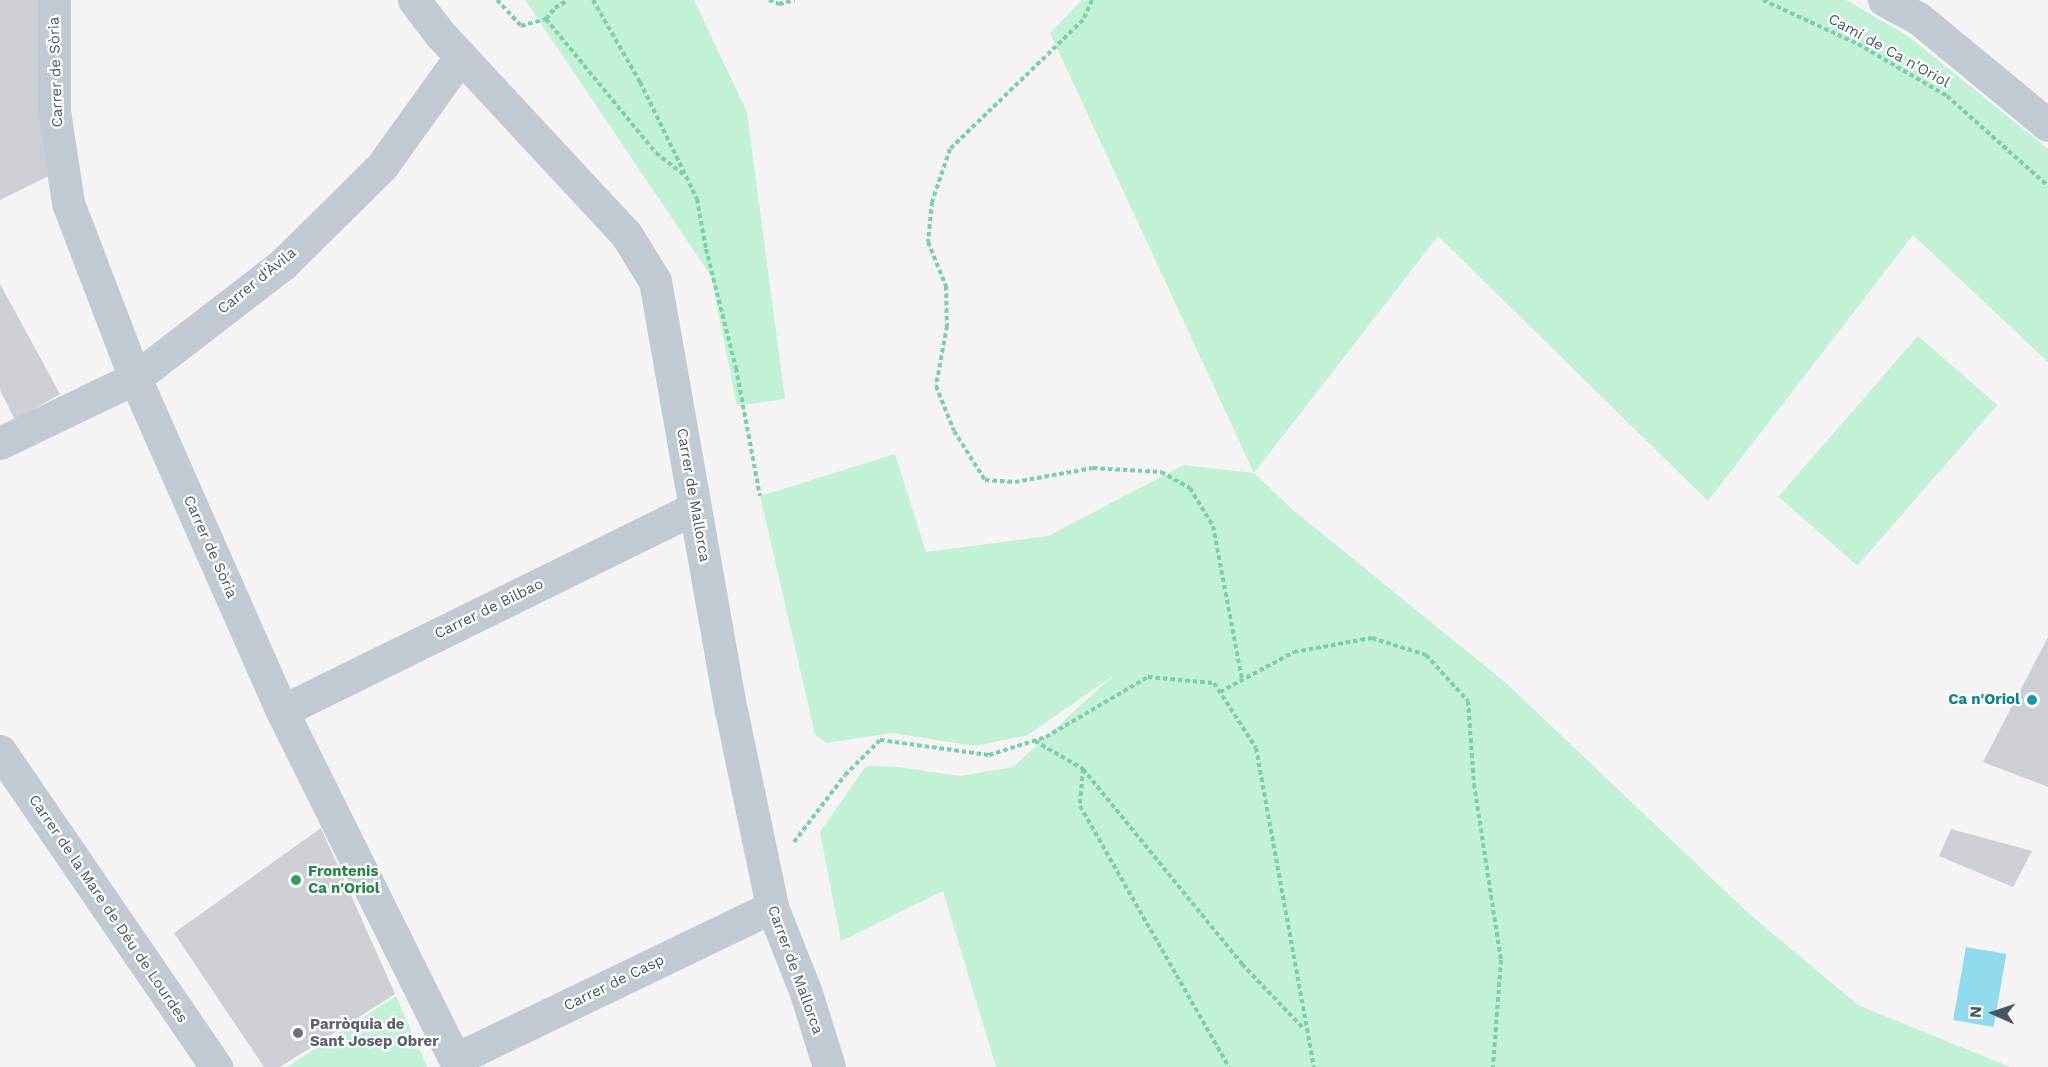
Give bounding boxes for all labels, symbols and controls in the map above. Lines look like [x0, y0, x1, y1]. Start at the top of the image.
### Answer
street label: Camí de Ca n'Oriol [1825, 10, 1953, 92]
street label: Carrer de Sòria [45, 16, 67, 128]
street label: Carrer d'Àvila [214, 244, 300, 318]
street label: Carrer de Mallorca [672, 426, 714, 564]
street label: Carrer de Sòria [179, 493, 241, 601]
street label: Carrer de Bilbao [432, 575, 546, 643]
place label: Ca n'Oriol [1948, 691, 2020, 709]
marker: Ca n'Oriol [2025, 693, 2039, 707]
street label: Carrer de la Mare de Déu de Lourdes [25, 791, 191, 1027]
place label: Frontenis Ca n'Oriol [308, 862, 380, 897]
marker: Frontenis Ca n'Oriol [289, 873, 303, 887]
street label: Carrer de Mallorca [763, 903, 827, 1037]
street label: Carrer de Casp [561, 951, 667, 1015]
north arrow [1964, 983, 2024, 1043]
text: N [1966, 1006, 1985, 1018]
place label: Parròquia de Sant Josep Obrer [310, 1015, 439, 1050]
marker: Parròquia de Sant Josep Obrer [291, 1026, 305, 1040]

